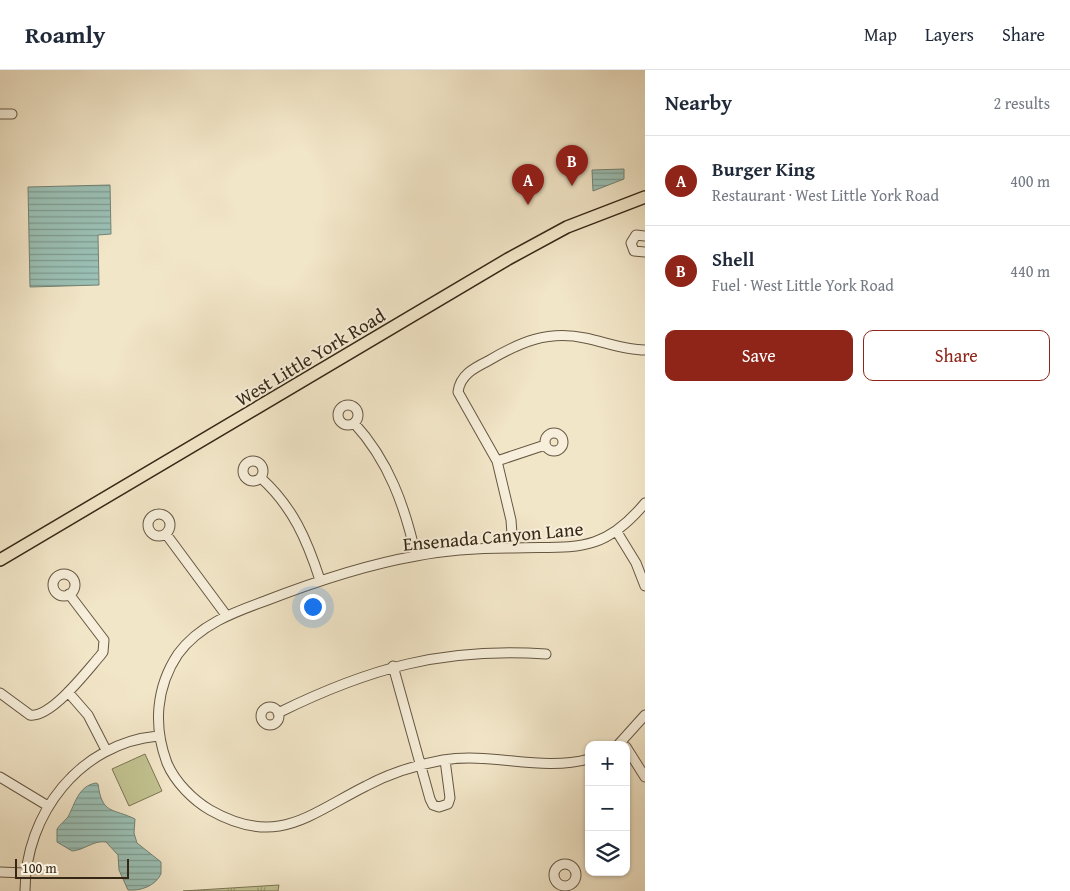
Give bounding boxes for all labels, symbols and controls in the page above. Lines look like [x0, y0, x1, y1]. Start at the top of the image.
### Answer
text: Roamly [25, 17, 105, 52]
text: Map [864, 21, 897, 48]
text: Layers [925, 21, 974, 48]
text: Share [1002, 21, 1045, 48]
text: Nearby [665, 87, 732, 118]
text: 2 results [993, 91, 1050, 115]
pin: B [556, 145, 588, 186]
text: Burger King [712, 155, 815, 183]
pin: A [512, 164, 544, 205]
text: A [676, 169, 686, 193]
text: 400 m [1010, 169, 1050, 193]
text: Restaurant · West Little York Road [712, 183, 939, 207]
text: Shell [712, 245, 754, 273]
text: B [676, 259, 686, 283]
text: 440 m [1010, 259, 1050, 283]
text: Fuel · West Little York Road [712, 273, 894, 297]
street label: West Little York Road [230, 301, 391, 413]
button: Save [665, 330, 853, 381]
button: Share [863, 330, 1050, 381]
street label: Ensenada Canyon Lane [402, 514, 585, 558]
your location [300, 594, 326, 620]
map controls [585, 741, 630, 876]
button: + [585, 741, 630, 786]
button: − [585, 786, 630, 831]
button: layers [585, 831, 630, 876]
scale bar [15, 856, 129, 879]
text: 100 m [22, 858, 57, 878]

